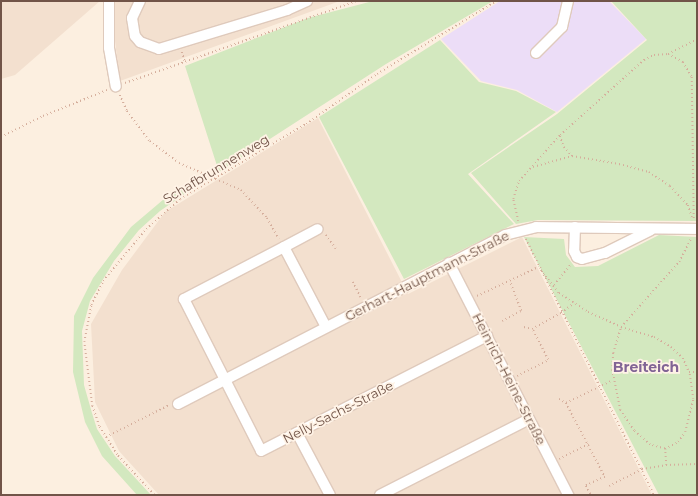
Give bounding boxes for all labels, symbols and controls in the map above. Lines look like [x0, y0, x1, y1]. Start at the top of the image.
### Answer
street label: Schafbrunnenweg [160, 131, 272, 207]
street label: Gerhart-Hauptmann-Straße [342, 228, 512, 324]
street label: Heinrich-Heine-Straße [469, 310, 549, 448]
district label: Breiteich [613, 359, 679, 375]
street label: Nelly-Sachs-Straße [280, 377, 396, 447]

